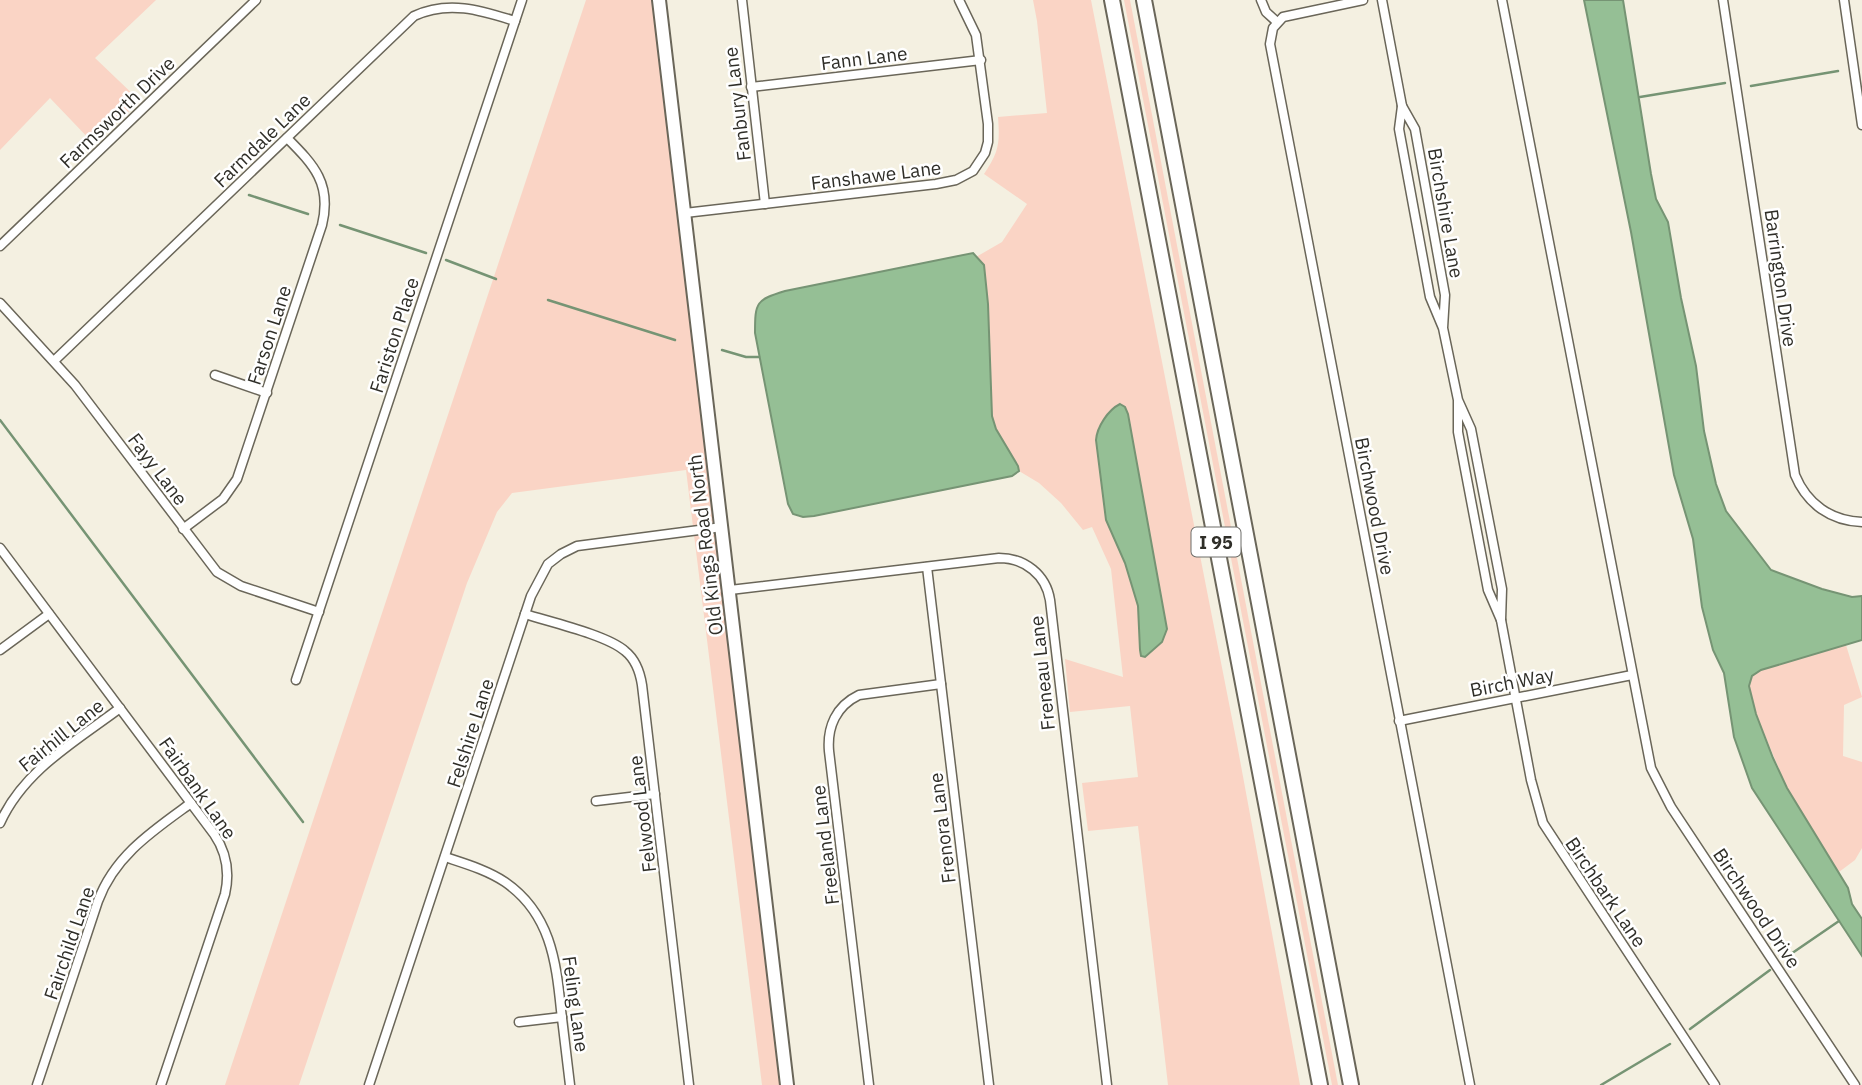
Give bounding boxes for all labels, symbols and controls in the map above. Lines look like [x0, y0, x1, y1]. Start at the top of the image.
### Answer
street label: Fann Lane [819, 41, 909, 75]
street label: Fanbury Lane [718, 46, 756, 162]
street label: Farmsworth Drive [54, 51, 180, 173]
street label: Farmdale Lane [208, 88, 316, 192]
street label: Birchshire Lane [1423, 146, 1469, 280]
street label: Fanshawe Lane [809, 155, 943, 195]
street label: Barrington Drive [1759, 208, 1803, 348]
street label: Fariston Place [364, 274, 424, 396]
street label: Farson Lane [242, 282, 296, 388]
street label: Fayy Lane [123, 428, 193, 510]
street label: Birchwood Drive [1350, 435, 1400, 577]
street label: Old Kings Road North [682, 453, 728, 637]
road number: I 95 [1192, 528, 1240, 556]
street label: Freneau Lane [1024, 615, 1060, 731]
street label: Birch Way [1468, 662, 1557, 702]
street label: Felshire Lane [441, 675, 499, 791]
street label: Fairhill Lane [13, 693, 109, 777]
street label: Fairbank Lane [154, 732, 242, 844]
street label: Felwood Lane [623, 754, 661, 874]
street label: Frenora Lane [923, 771, 961, 885]
street label: Freeland Lane [806, 784, 844, 906]
street label: Birchbark Lane [1560, 832, 1652, 952]
street label: Birchwood Drive [1708, 843, 1806, 973]
street label: Fairchild Lane [38, 883, 100, 1003]
street label: Feling Lane [557, 954, 595, 1054]

